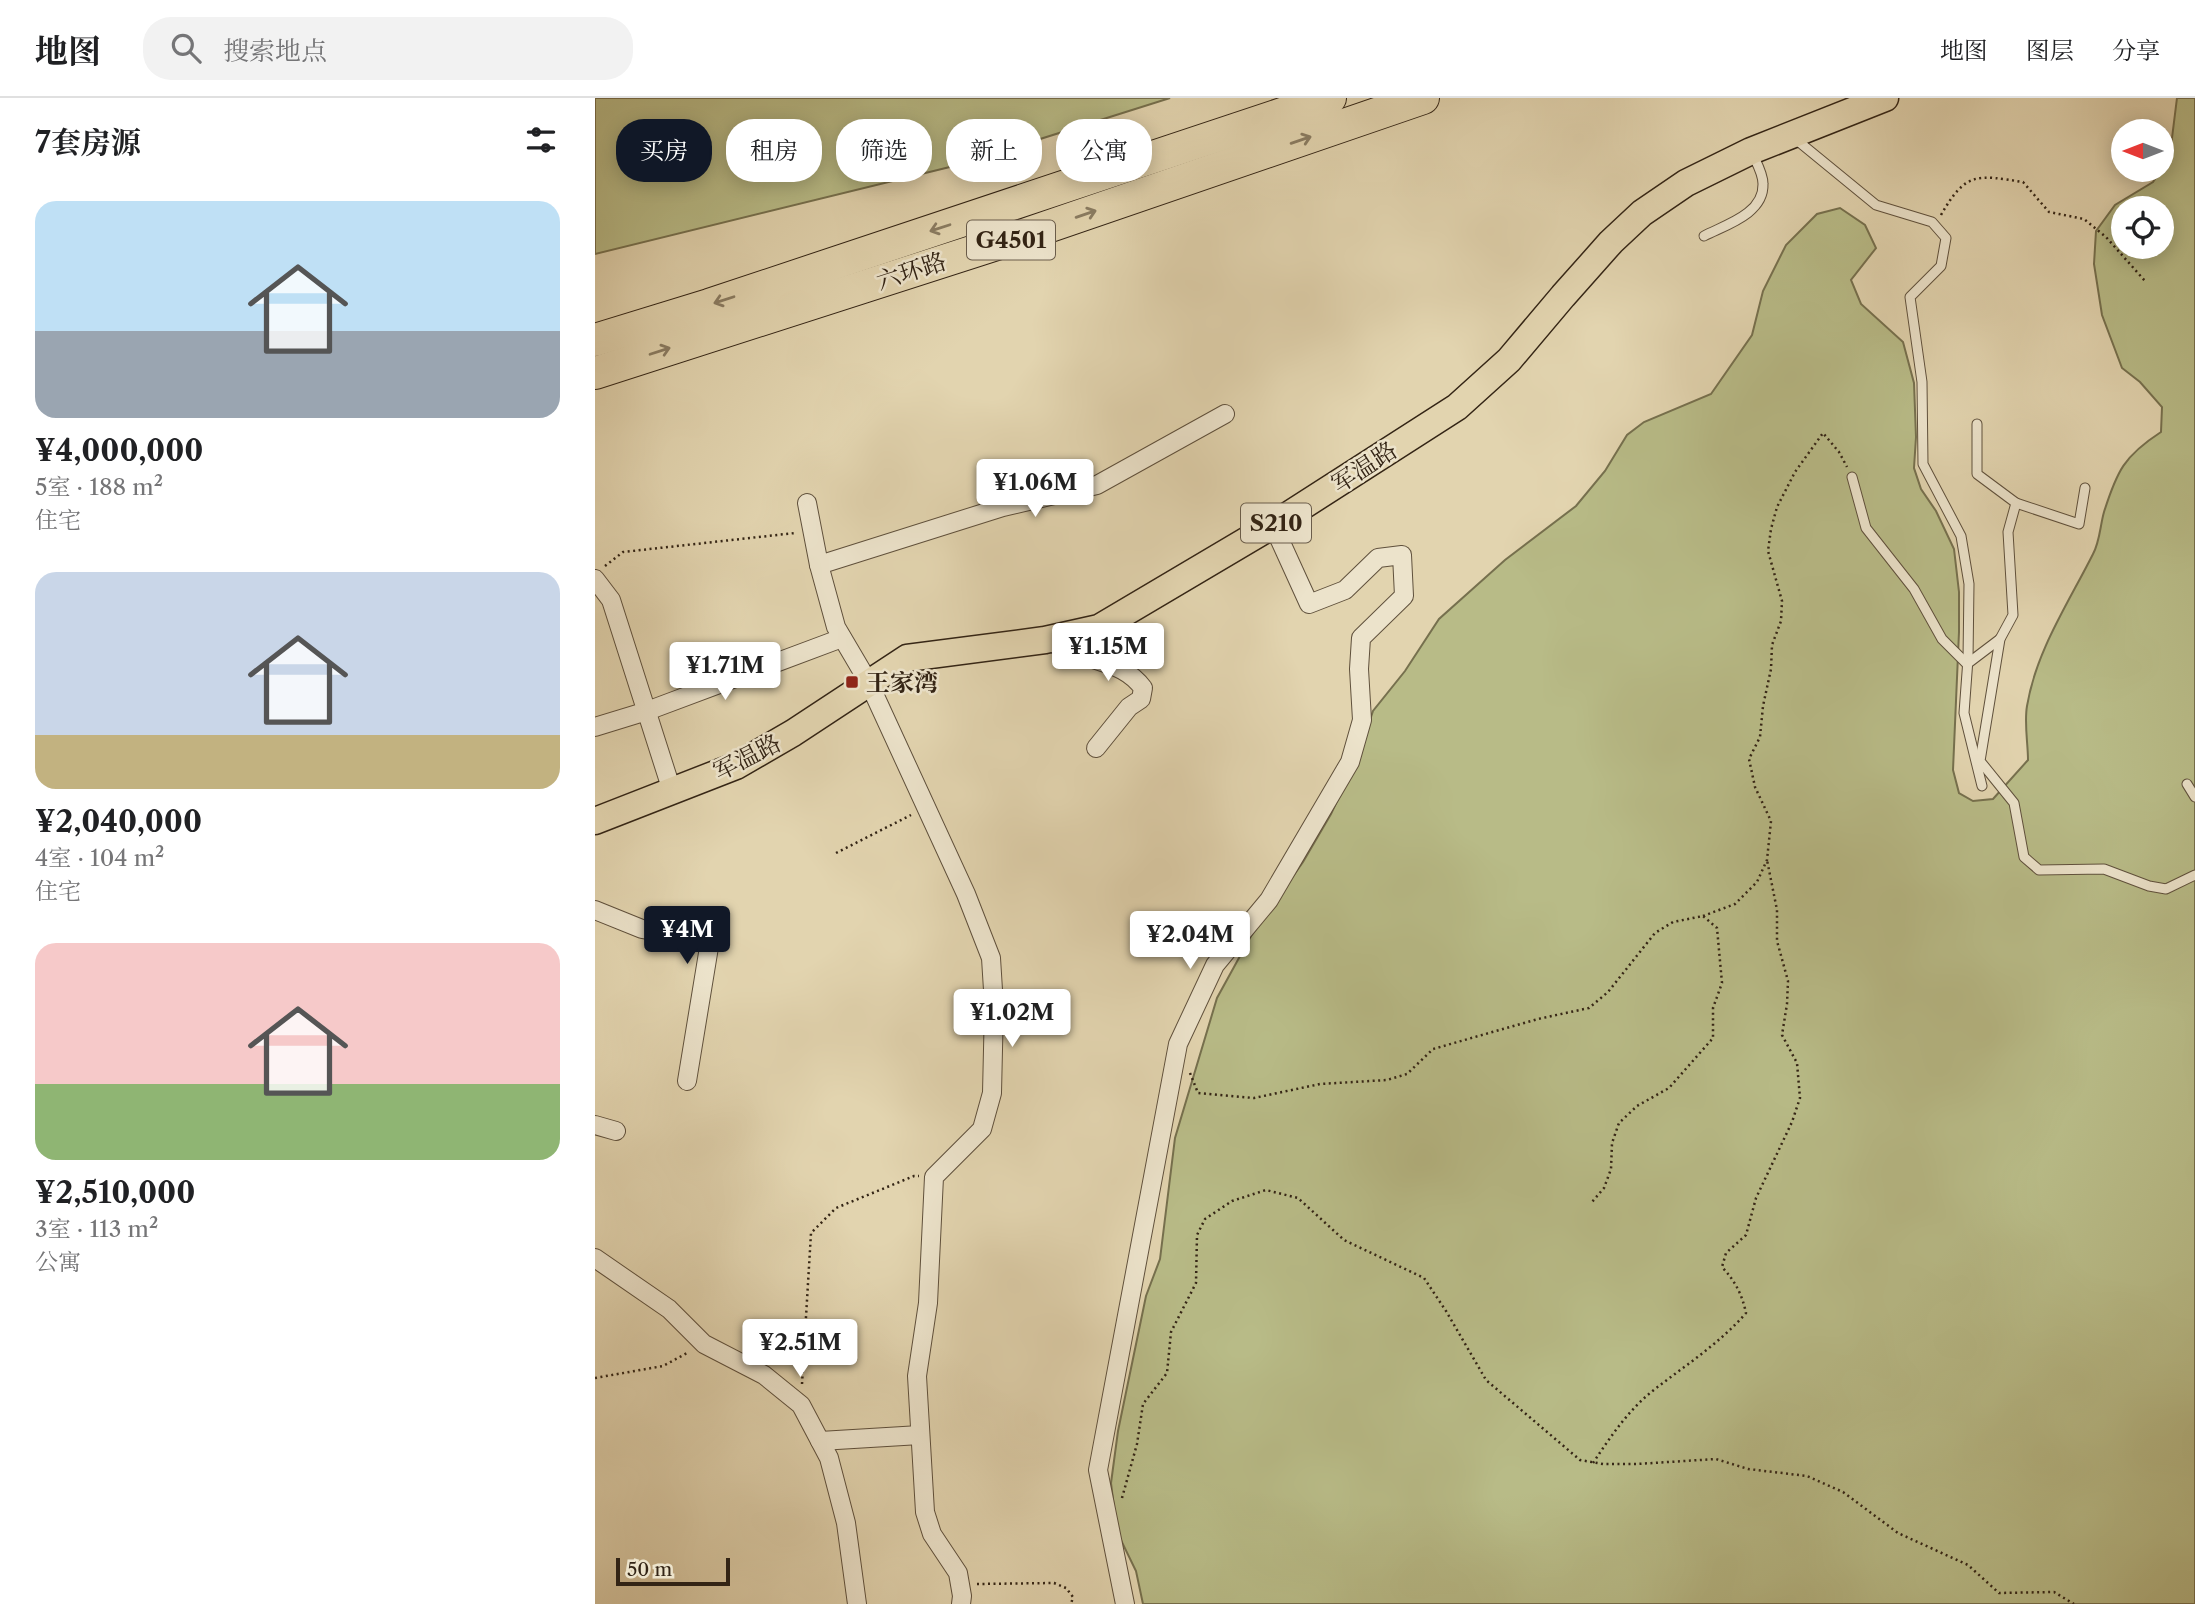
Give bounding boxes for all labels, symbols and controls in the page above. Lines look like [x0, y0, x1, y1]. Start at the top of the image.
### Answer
search box [143, 17, 633, 80]
icon: search [167, 29, 205, 67]
text: 地图 [35, 31, 101, 72]
text: 搜索地点 [223, 35, 327, 67]
text: 地图 [1940, 36, 1988, 65]
text: 图层 [2026, 36, 2074, 65]
text: 分享 [2112, 36, 2160, 65]
chip: 买房 [616, 119, 712, 182]
chip: 租房 [726, 119, 822, 182]
chip: 筛选 [836, 119, 932, 182]
chip: 新上 [946, 119, 1042, 182]
chip: 公寓 [1056, 119, 1152, 182]
north arrow [2111, 119, 2173, 182]
map controls [2111, 119, 2174, 259]
icon: filters [522, 121, 560, 159]
text: 7套房源 [35, 124, 141, 161]
one-way arrow [1290, 133, 1312, 145]
button: locate [2111, 196, 2174, 259]
one-way arrow [1075, 207, 1097, 219]
road number: G4501 [967, 220, 1055, 260]
one-way arrow [929, 223, 951, 235]
icon: home [235, 246, 361, 372]
street label: 六环路 [872, 246, 950, 296]
one-way arrow [713, 294, 735, 307]
one-way arrow [648, 344, 670, 356]
text: ¥4,000,000 [35, 432, 203, 469]
street label: 军温路 [1326, 435, 1402, 499]
pin: ¥1.06M [978, 460, 1092, 519]
text: ¥1.06M [992, 468, 1078, 496]
text: 5室 · 188 m² [35, 473, 163, 501]
road number: S210 [1241, 504, 1311, 542]
text: 住宅 [35, 506, 81, 534]
icon: home [235, 617, 361, 743]
pin: ¥1.15M [1051, 624, 1165, 683]
text: ¥1.15M [1068, 632, 1148, 660]
pin: ¥1.71M [668, 642, 782, 702]
text: ¥1.71M [686, 651, 764, 679]
place label: 王家湾 [866, 668, 938, 697]
marker: 王家湾 [844, 674, 860, 690]
street label: 军温路 [708, 728, 786, 786]
text: ¥2,040,000 [35, 803, 202, 840]
text: 4室 · 104 m² [35, 844, 165, 872]
text: 住宅 [35, 877, 81, 905]
pin: ¥4M [653, 906, 721, 966]
pin: ¥2.04M [1133, 912, 1247, 971]
text: ¥4M [660, 915, 714, 943]
text: ¥2.04M [1146, 920, 1234, 948]
icon: home [235, 988, 361, 1114]
pin: ¥1.02M [955, 990, 1069, 1049]
text: ¥1.02M [970, 998, 1054, 1026]
text: ¥2,510,000 [35, 1174, 195, 1211]
text: 3室 · 113 m² [35, 1215, 158, 1243]
text: 公寓 [35, 1248, 81, 1276]
pin: ¥2.51M [743, 1320, 857, 1379]
text: ¥2.51M [758, 1328, 842, 1356]
scale bar [616, 1555, 730, 1587]
text: 50 m [627, 1558, 672, 1581]

